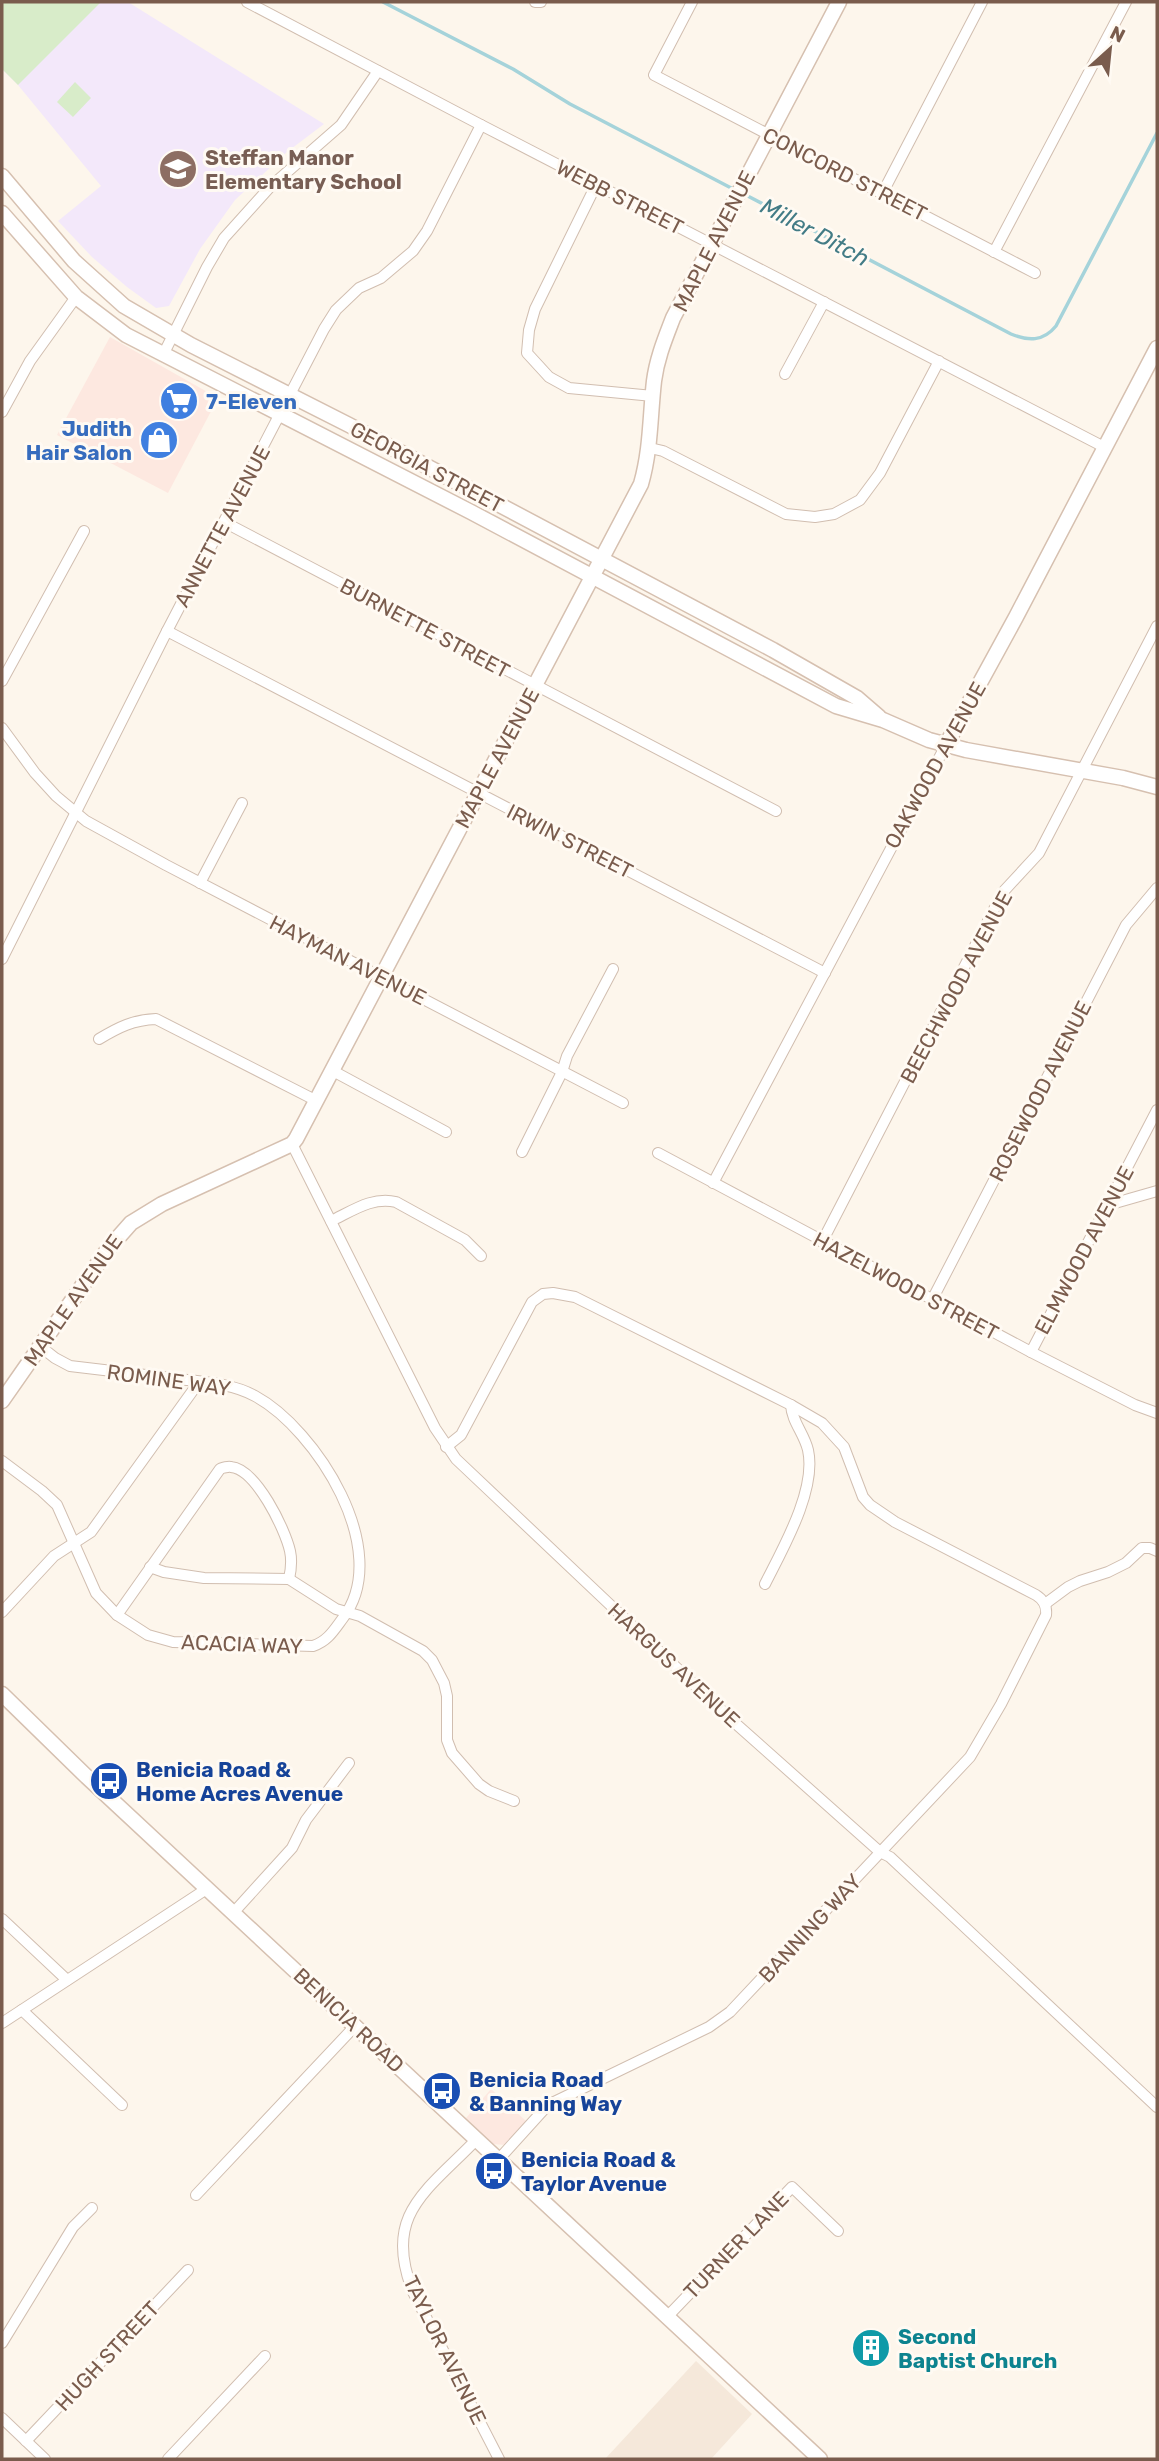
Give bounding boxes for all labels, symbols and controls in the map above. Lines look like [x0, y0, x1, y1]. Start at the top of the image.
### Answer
north arrow [1075, 14, 1145, 84]
text: N [1106, 21, 1129, 48]
street label: CONCORD STREET [759, 122, 931, 226]
place label: Steffan Manor Elementary School [205, 145, 402, 194]
school or university icon: Steffan Manor Elementary School [157, 148, 199, 190]
street label: WEBB STREET [552, 154, 688, 240]
street label: MAPLE AVENUE [668, 166, 760, 316]
water label: Miller Ditch [756, 192, 874, 272]
supermarket icon: 7-Eleven [158, 380, 200, 422]
place label: 7-Eleven [206, 389, 297, 414]
place label: Judith Hair Salon [26, 416, 132, 465]
street label: GEORGIA STREET [346, 416, 508, 518]
shop icon: Judith Hair Salon [138, 419, 180, 461]
street label: ANNETTE AVENUE [169, 441, 275, 611]
street label: BURNETTE STREET [336, 573, 514, 683]
street label: OAKWOOD AVENUE [879, 677, 991, 853]
street label: MAPLE AVENUE [450, 684, 544, 832]
street label: IRWIN STREET [503, 799, 637, 883]
street label: BEECHWOOD AVENUE [895, 887, 1017, 1087]
street label: HAYMAN AVENUE [265, 910, 431, 1010]
street label: ROSEWOOD AVENUE [984, 996, 1096, 1186]
street label: ELMWOOD AVENUE [1029, 1162, 1139, 1338]
street label: HAZELWOOD STREET [809, 1227, 1003, 1345]
street label: MAPLE AVENUE [18, 1229, 128, 1371]
street label: ROMINE WAY [105, 1359, 233, 1401]
street label: HARGUS AVENUE [603, 1598, 745, 1732]
street label: ACACIA WAY [181, 1629, 303, 1659]
place label: Benicia Road & Home Acres Avenue [136, 1757, 343, 1806]
bus stop icon: Benicia Road & Home Acres Avenue [88, 1760, 130, 1802]
street label: BANNING WAY [753, 1869, 867, 1987]
street label: BENICIA ROAD [289, 1963, 409, 2077]
place label: Benicia Road & Banning Way [469, 2067, 622, 2116]
bus stop icon: Benicia Road & Banning Way [421, 2070, 463, 2112]
place label: Benicia Road & Taylor Avenue [521, 2147, 676, 2196]
bus stop icon: Benicia Road & Taylor Avenue [473, 2150, 515, 2192]
street label: TURNER LANE [678, 2186, 794, 2304]
street label: TAYLOR AVENUE [398, 2271, 492, 2429]
street label: HUGH STREET [50, 2296, 164, 2416]
place label: Second Baptist Church [898, 2324, 1057, 2373]
building icon: Second Baptist Church [850, 2327, 892, 2369]

